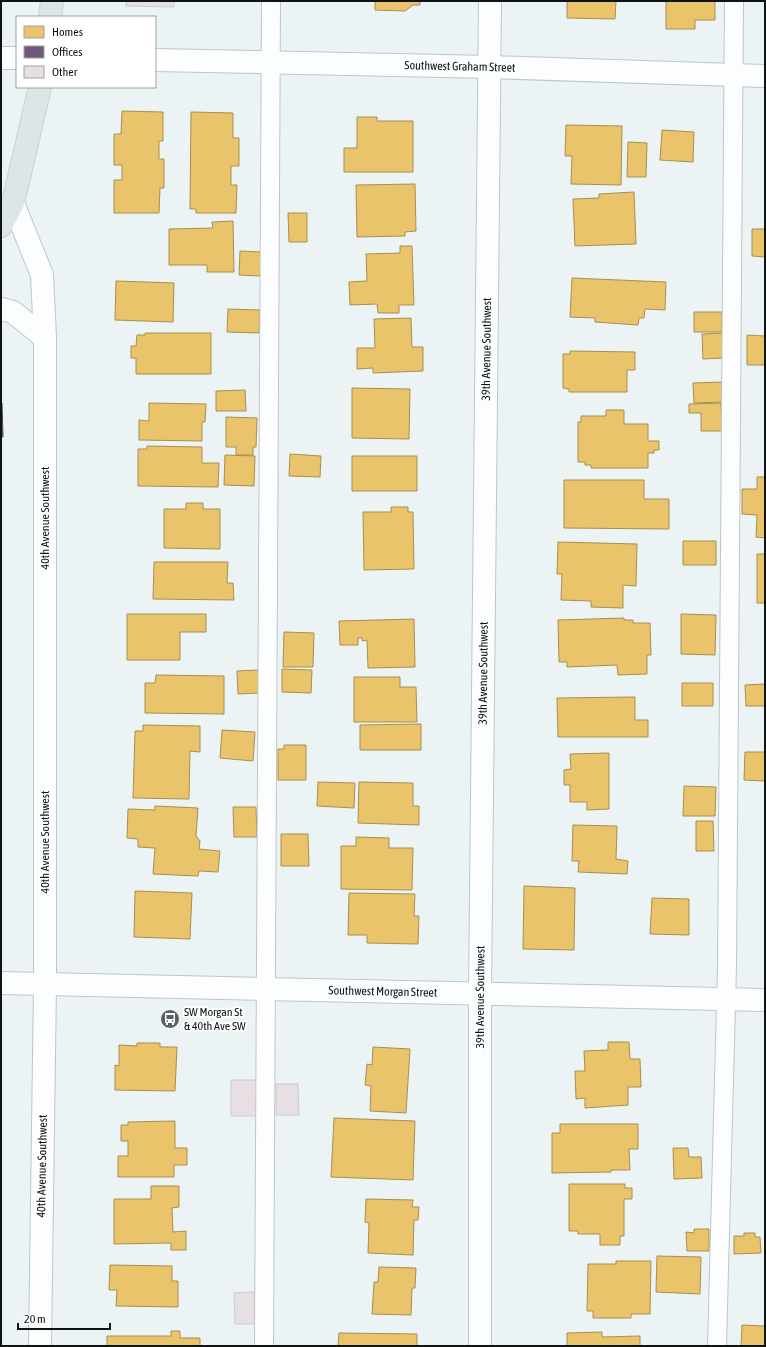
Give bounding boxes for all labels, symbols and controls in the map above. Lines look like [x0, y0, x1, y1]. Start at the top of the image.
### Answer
legend [16, 16, 156, 88]
text: Homes [52, 25, 83, 39]
text: Offices [52, 45, 82, 59]
street label: Southwest Graham Street [404, 58, 516, 75]
text: Other [52, 65, 78, 79]
street label: 39th Avenue Southwest [479, 297, 494, 401]
street label: 40th Avenue Southwest [38, 466, 52, 570]
street label: 39th Avenue Southwest [476, 621, 491, 725]
street label: 40th Avenue Southwest [38, 790, 52, 894]
street label: 39th Avenue Southwest [473, 945, 487, 1049]
street label: Southwest Morgan Street [328, 983, 438, 1000]
place label: SW Morgan St & 40th Ave SW [184, 1005, 246, 1033]
bus stop icon: SW Morgan St & 40th Ave SW [159, 1008, 181, 1030]
street label: 40th Avenue Southwest [34, 1114, 50, 1218]
scale bar [18, 1305, 110, 1331]
text: 20 m [24, 1312, 46, 1326]

